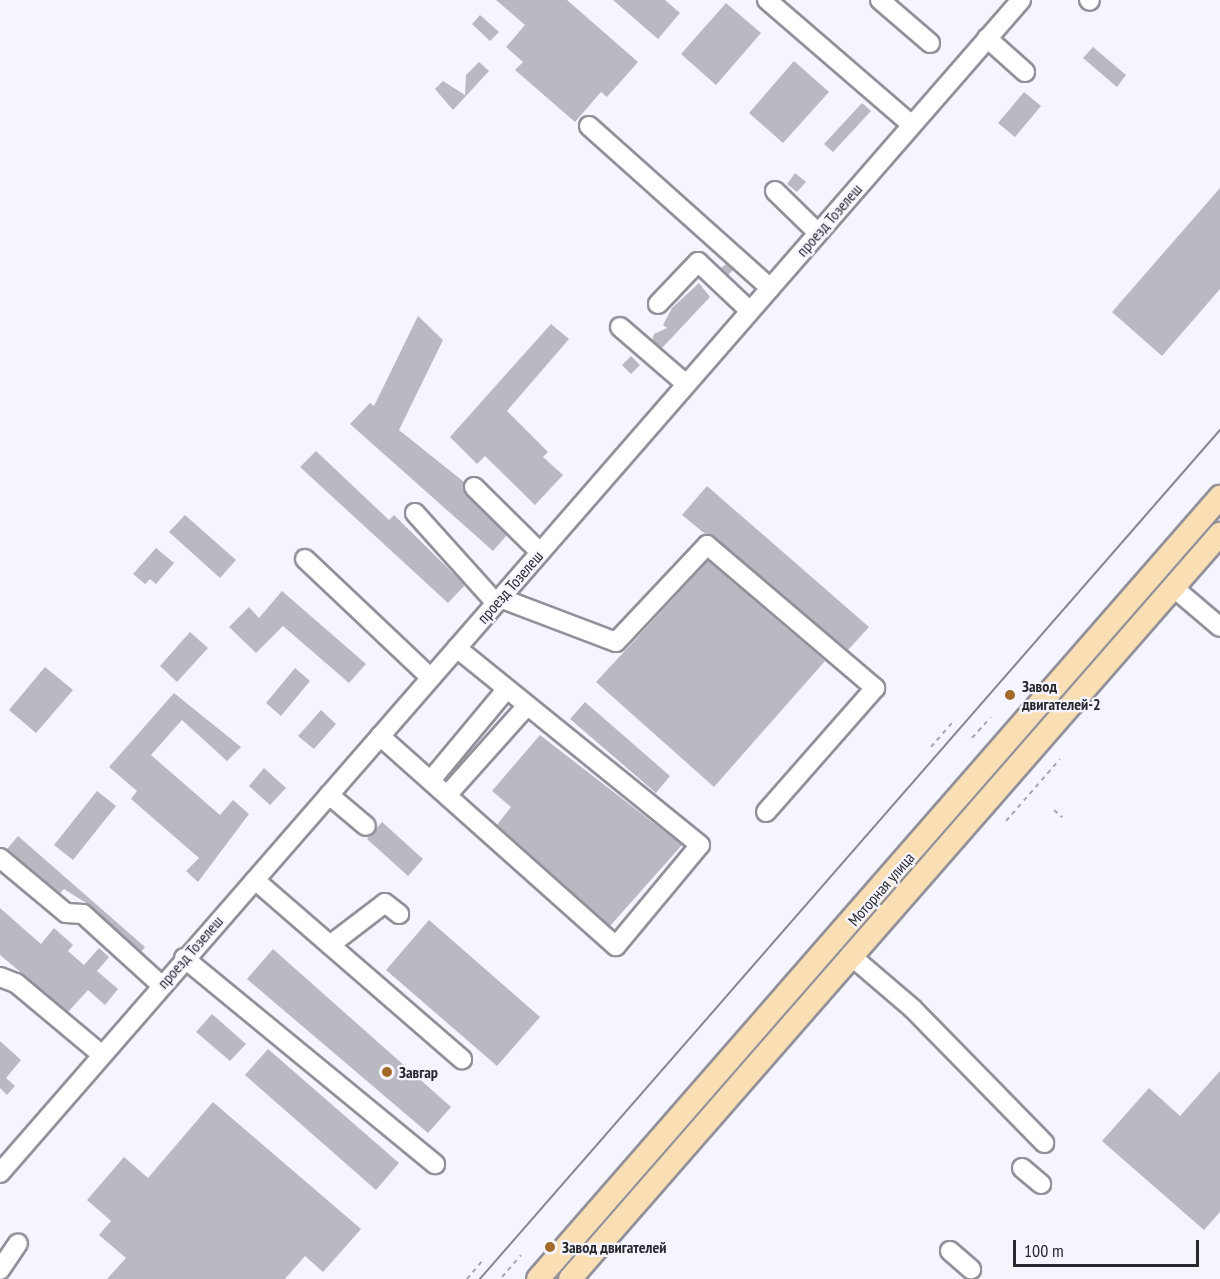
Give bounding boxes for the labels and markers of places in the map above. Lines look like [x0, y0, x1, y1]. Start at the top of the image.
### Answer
place label: Завод двигателей-2 [1022, 676, 1101, 714]
marker: Завод двигателей-2 [1003, 688, 1017, 702]
place label: Завгар [399, 1062, 438, 1082]
marker: Завгар [380, 1065, 394, 1079]
place label: Завод двигателей [562, 1237, 666, 1257]
marker: Завод двигателей [543, 1240, 557, 1254]

